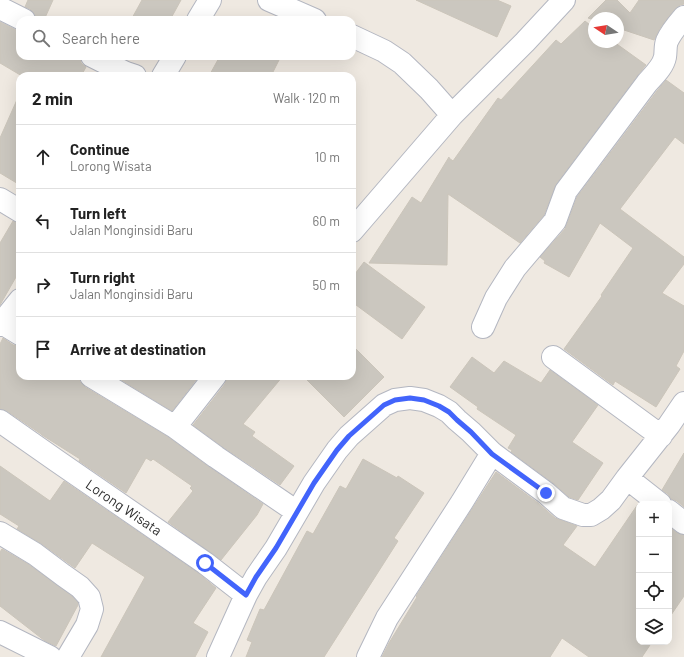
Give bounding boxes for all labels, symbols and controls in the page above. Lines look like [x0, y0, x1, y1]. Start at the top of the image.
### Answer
north arrow [588, 12, 624, 48]
search box [16, 16, 356, 60]
icon: search [30, 27, 52, 49]
text: Search here [62, 29, 140, 47]
text: 2 min [32, 88, 73, 108]
text: Walk · 120 m [273, 90, 340, 106]
text: Continue [70, 140, 130, 158]
icon: ahead [32, 146, 54, 168]
text: 10 m [315, 149, 340, 165]
text: Lorong Wisata [70, 158, 152, 174]
text: Turn left [70, 204, 126, 222]
icon: left [32, 210, 54, 232]
text: 60 m [313, 213, 340, 229]
text: Jalan Monginsidi Baru [70, 222, 193, 238]
text: Turn right [70, 268, 135, 286]
icon: right [32, 274, 54, 296]
text: 50 m [313, 277, 340, 293]
text: Jalan Monginsidi Baru [70, 286, 193, 302]
icon: arrive [32, 338, 54, 360]
text: Arrive at destination [70, 340, 206, 358]
street label: Lorong Wisata [83, 475, 165, 539]
route end [537, 484, 555, 502]
map controls [636, 501, 672, 645]
button: + [636, 501, 672, 537]
button: − [636, 537, 672, 573]
route start [196, 554, 214, 572]
button: locate [636, 573, 672, 609]
button: layers [636, 609, 672, 645]

